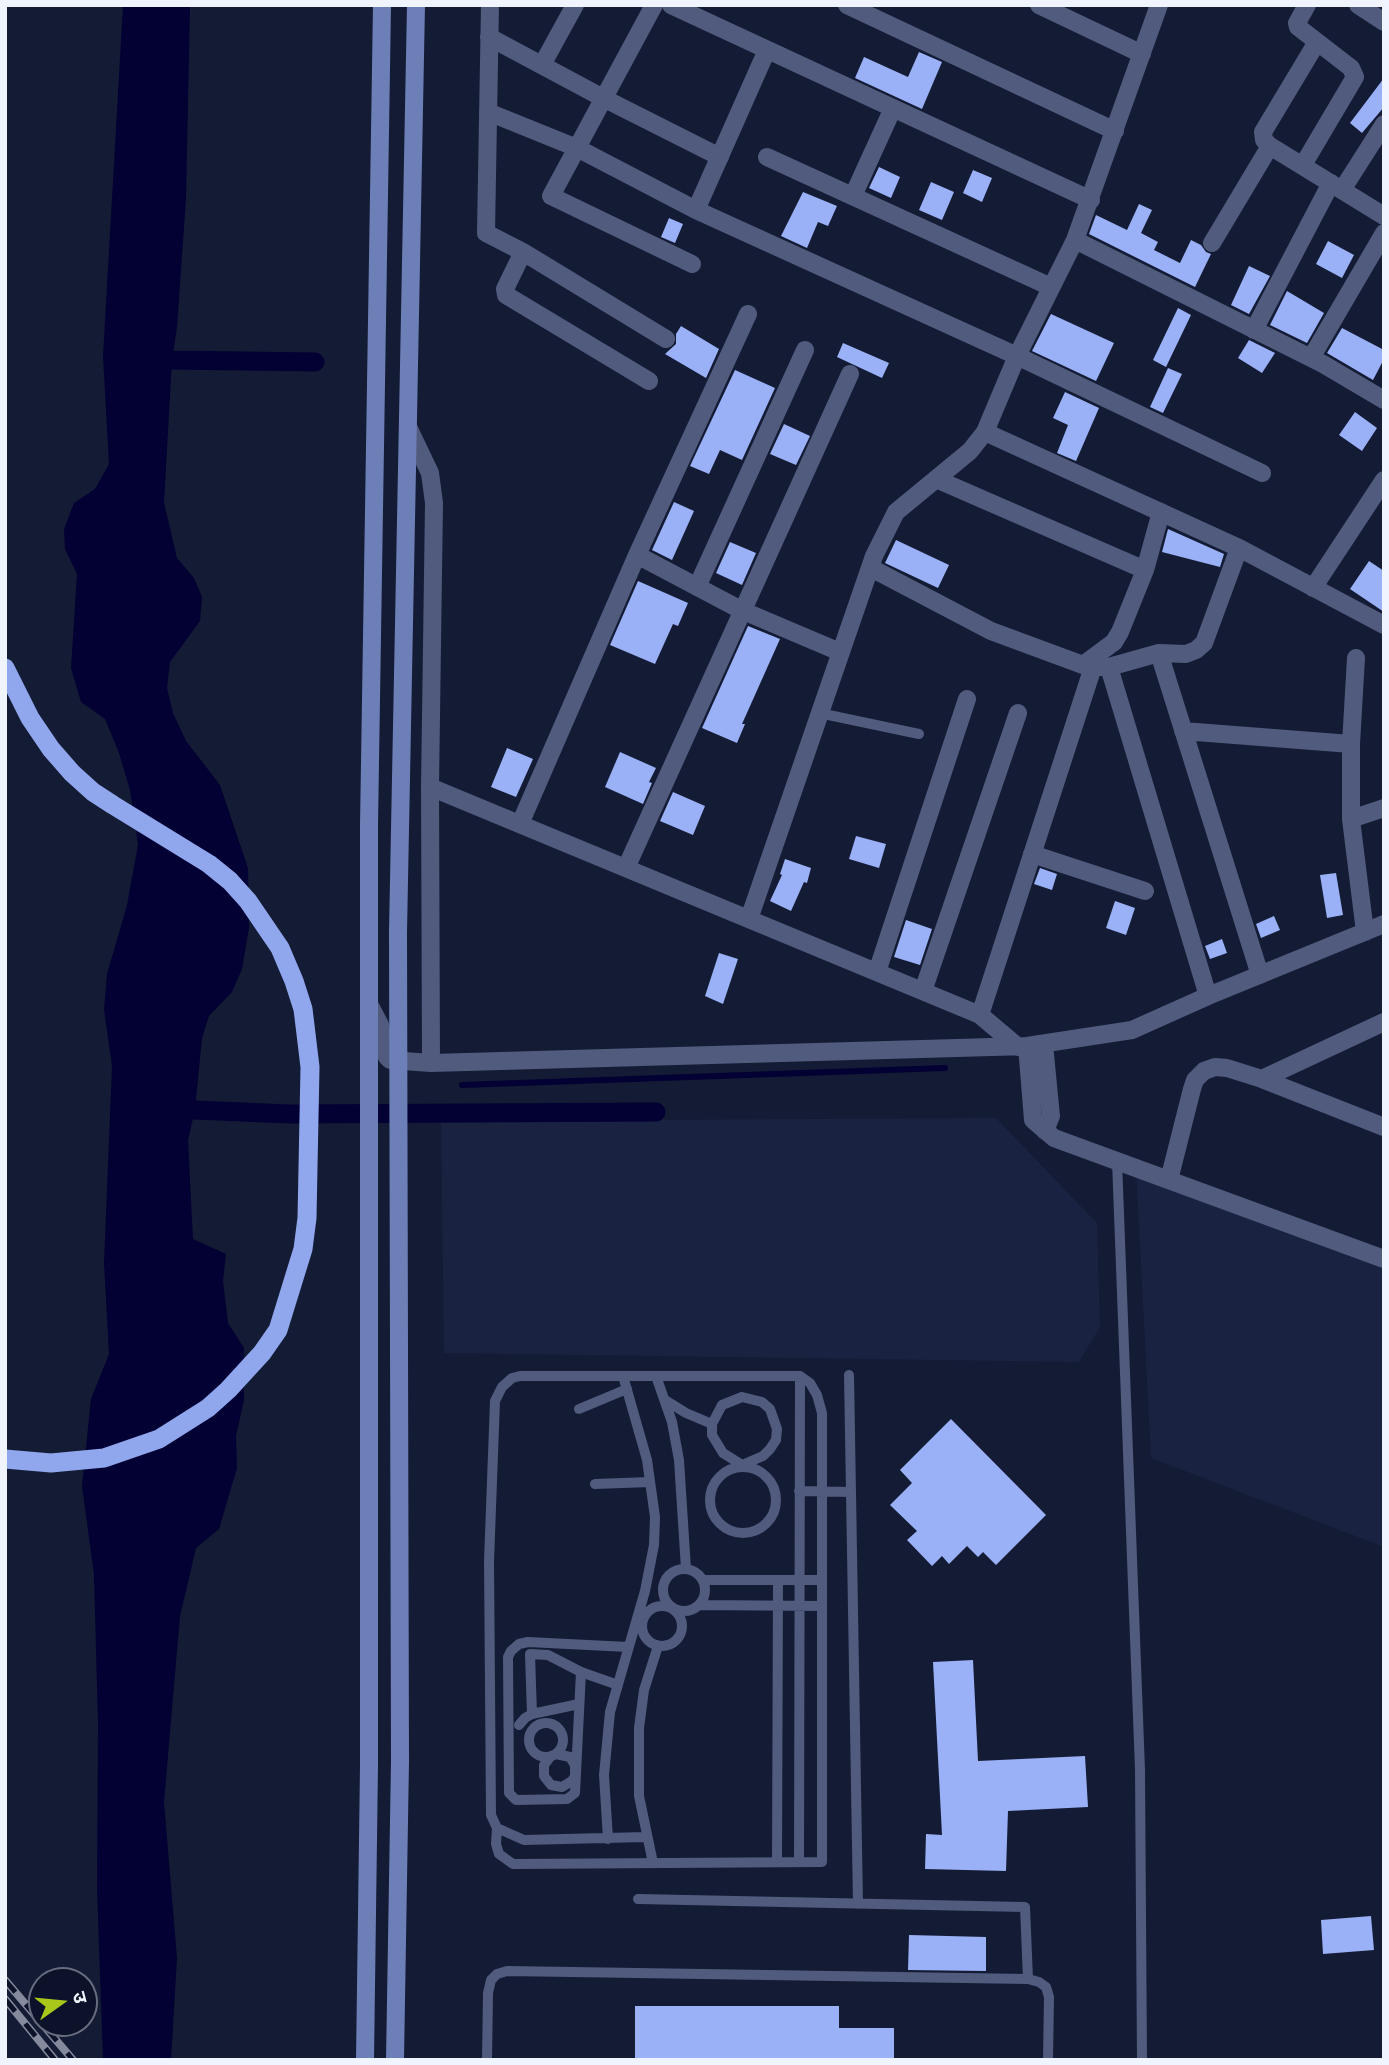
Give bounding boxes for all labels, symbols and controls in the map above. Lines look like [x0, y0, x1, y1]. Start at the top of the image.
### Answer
north arrow [28, 1967, 98, 2037]
text: उ [66, 1988, 96, 2006]

